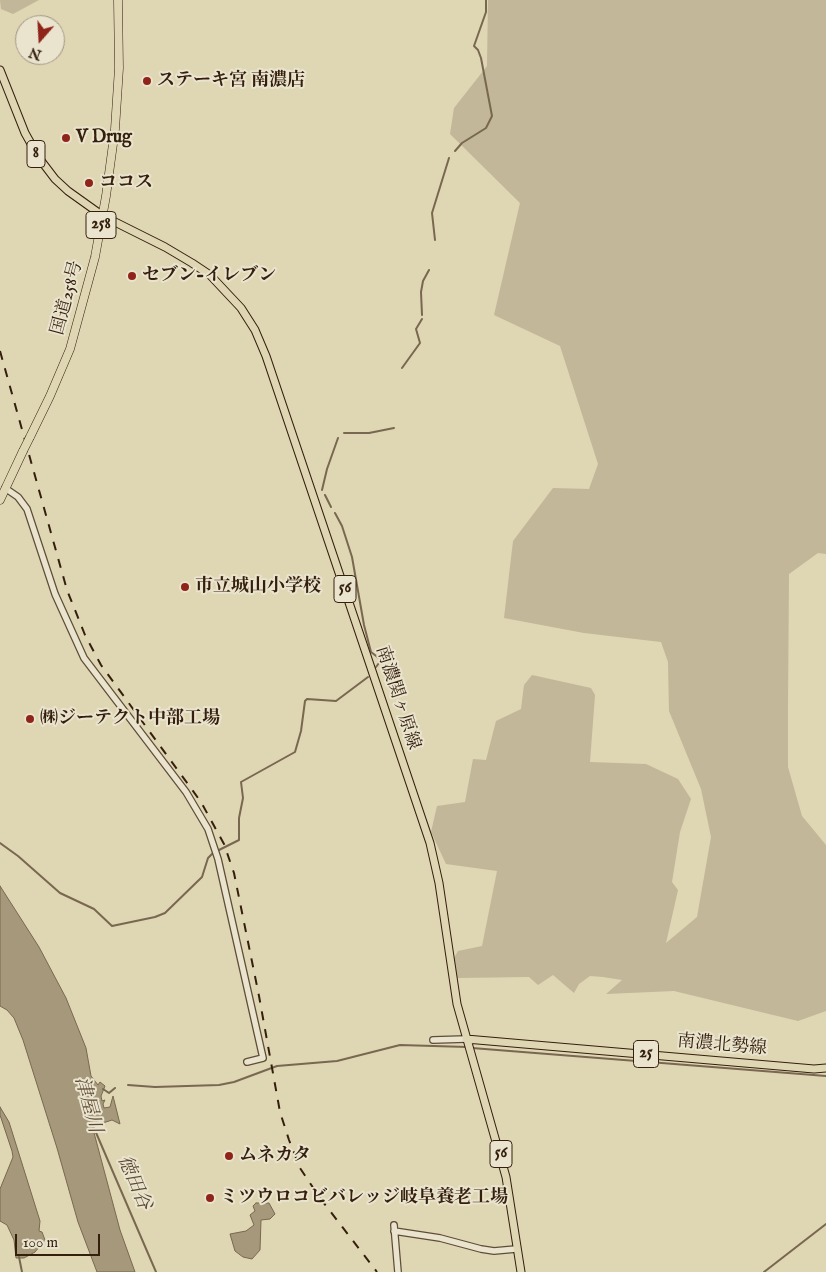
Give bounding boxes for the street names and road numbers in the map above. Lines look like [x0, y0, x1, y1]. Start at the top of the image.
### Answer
road number: 8 [27, 140, 45, 168]
road number: 258 [86, 212, 116, 238]
street label: 国道258号 [48, 259, 88, 337]
road number: 56 [334, 576, 356, 602]
street label: 南濃関ヶ原線 [370, 643, 424, 753]
street label: 南濃北勢線 [676, 1031, 768, 1061]
road number: 25 [634, 1040, 658, 1068]
road number: 56 [490, 1140, 512, 1168]

